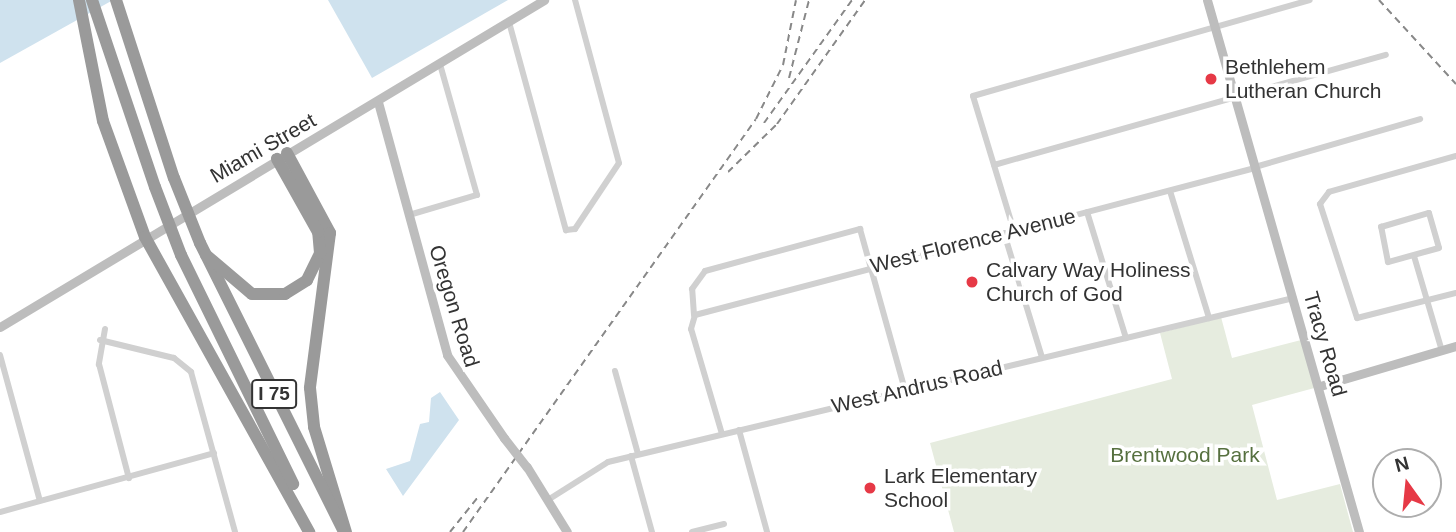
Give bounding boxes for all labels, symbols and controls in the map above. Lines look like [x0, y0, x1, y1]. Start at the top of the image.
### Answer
place label: Bethlehem Lutheran Church [1225, 54, 1381, 104]
marker: Bethlehem Lutheran Church [1203, 71, 1219, 87]
street label: Miami Street [206, 108, 320, 188]
street label: West Florence Avenue [867, 203, 1079, 279]
street label: Oregon Road [424, 242, 484, 370]
place label: Calvary Way Holiness Church of God [986, 257, 1191, 307]
marker: Calvary Way Holiness Church of God [964, 274, 980, 290]
street label: Tracy Road [1298, 289, 1352, 399]
street label: West Andrus Road [828, 355, 1006, 419]
road number: I 75 [250, 378, 298, 410]
park label: Brentwood Park [1110, 442, 1260, 468]
north arrow [1372, 448, 1442, 518]
text: N [1393, 452, 1411, 476]
place label: Lark Elementary School [884, 463, 1037, 513]
marker: Lark Elementary School [862, 480, 878, 496]

